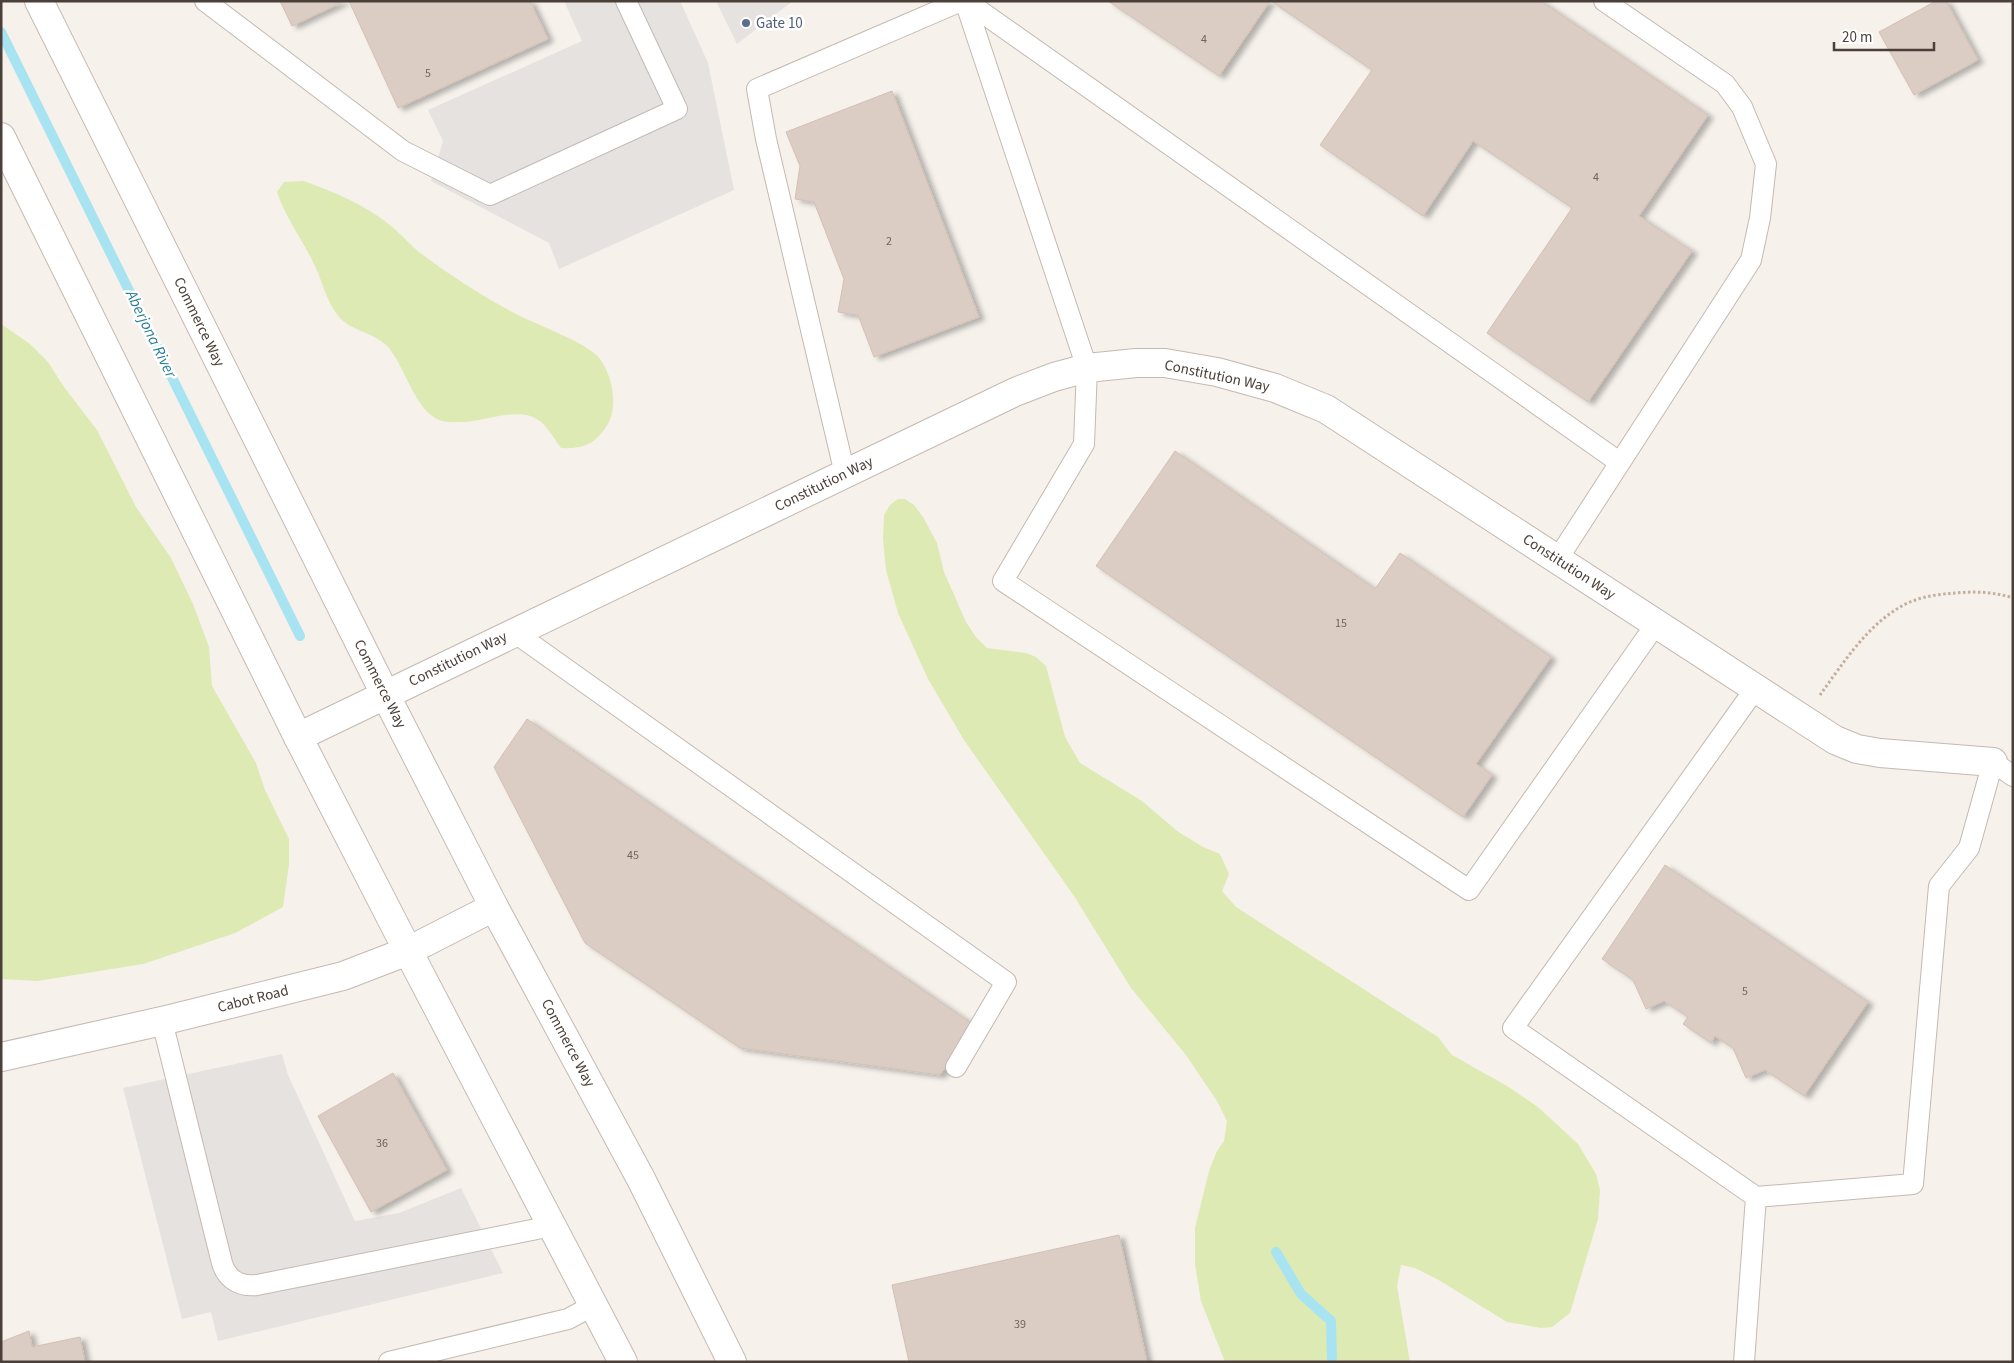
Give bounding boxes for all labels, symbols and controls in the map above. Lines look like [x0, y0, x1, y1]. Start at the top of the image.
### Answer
place label: Gate 10 [756, 13, 803, 34]
marker: Gate 10 [740, 17, 752, 29]
scale bar [1834, 20, 1934, 52]
text: 20 m [1842, 27, 1872, 48]
house number: 4 [1201, 31, 1207, 48]
house number: 5 [425, 65, 431, 82]
house number: 4 [1593, 169, 1599, 186]
house number: 2 [886, 233, 892, 250]
street label: Commerce Way [168, 274, 230, 370]
water label: Aberjona River [120, 286, 182, 383]
street label: Constitution Way [1162, 355, 1272, 397]
street label: Constitution Way [771, 451, 877, 517]
street label: Constitution Way [1518, 529, 1620, 605]
house number: 15 [1335, 615, 1347, 632]
street label: Constitution Way [405, 626, 511, 692]
street label: Commerce Way [349, 636, 411, 732]
house number: 45 [627, 847, 639, 864]
street label: Cabot Road [215, 980, 291, 1018]
house number: 5 [1742, 983, 1748, 1000]
street label: Commerce Way [536, 995, 600, 1091]
house number: 36 [376, 1135, 388, 1152]
house number: 39 [1014, 1316, 1026, 1333]

